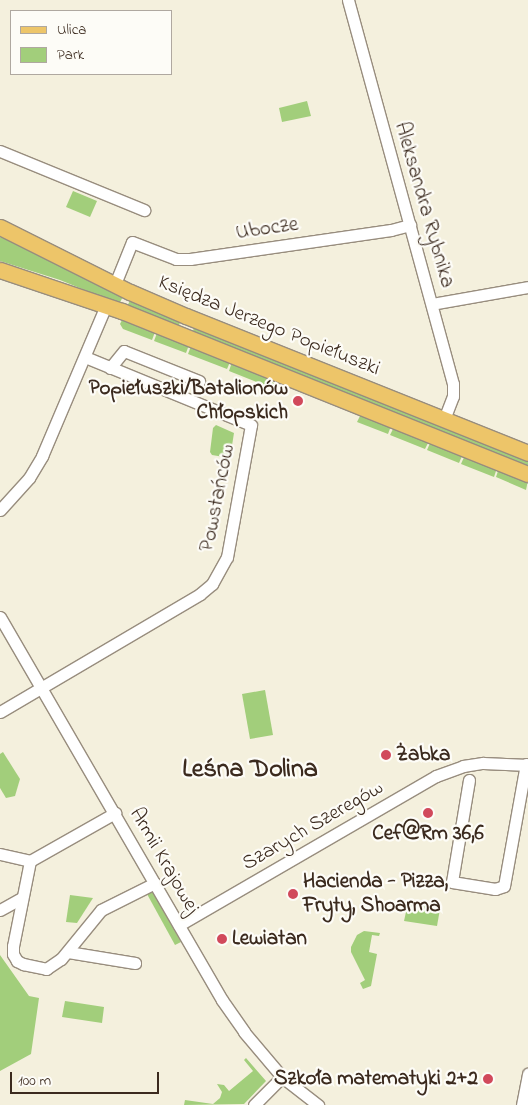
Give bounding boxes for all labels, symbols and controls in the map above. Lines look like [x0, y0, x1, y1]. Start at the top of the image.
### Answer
legend [10, 10, 172, 75]
text: Ulica [57, 19, 86, 41]
text: Park [57, 44, 84, 66]
street label: Aleksandra Rybnika [388, 119, 460, 291]
street label: Ubocze [234, 212, 300, 246]
street label: Księdza Jerzego Popiełuszki [154, 270, 384, 382]
place label: Popiełuszki/Batalionów Chłopskich [89, 376, 288, 426]
marker: Popiełuszki/Batalionów Chłopskich [292, 395, 304, 407]
street label: Powstańców [195, 442, 241, 554]
place label: Żabka [396, 742, 450, 768]
marker: Żabka [380, 749, 392, 761]
district label: Leśna Dolina [182, 755, 318, 787]
street label: Szarych Szeregów [238, 775, 388, 877]
street label: Armii Krajowej [123, 803, 205, 919]
marker: Cef@Rm 36,6 [422, 807, 434, 819]
place label: Cef@Rm 36,6 [372, 821, 484, 847]
place label: Hacienda - Pizza, Fryty, Shoarma [303, 869, 448, 919]
marker: Hacienda - Pizza, Fryty, Shoarma [287, 888, 299, 900]
place label: Lewiatan [232, 926, 307, 952]
marker: Lewiatan [216, 933, 228, 945]
scale bar [12, 1062, 161, 1094]
place label: Szkoła matematyki 2+2 [274, 1066, 478, 1092]
text: 100 m [18, 1070, 51, 1092]
marker: Szkoła matematyki 2+2 [482, 1073, 494, 1085]

